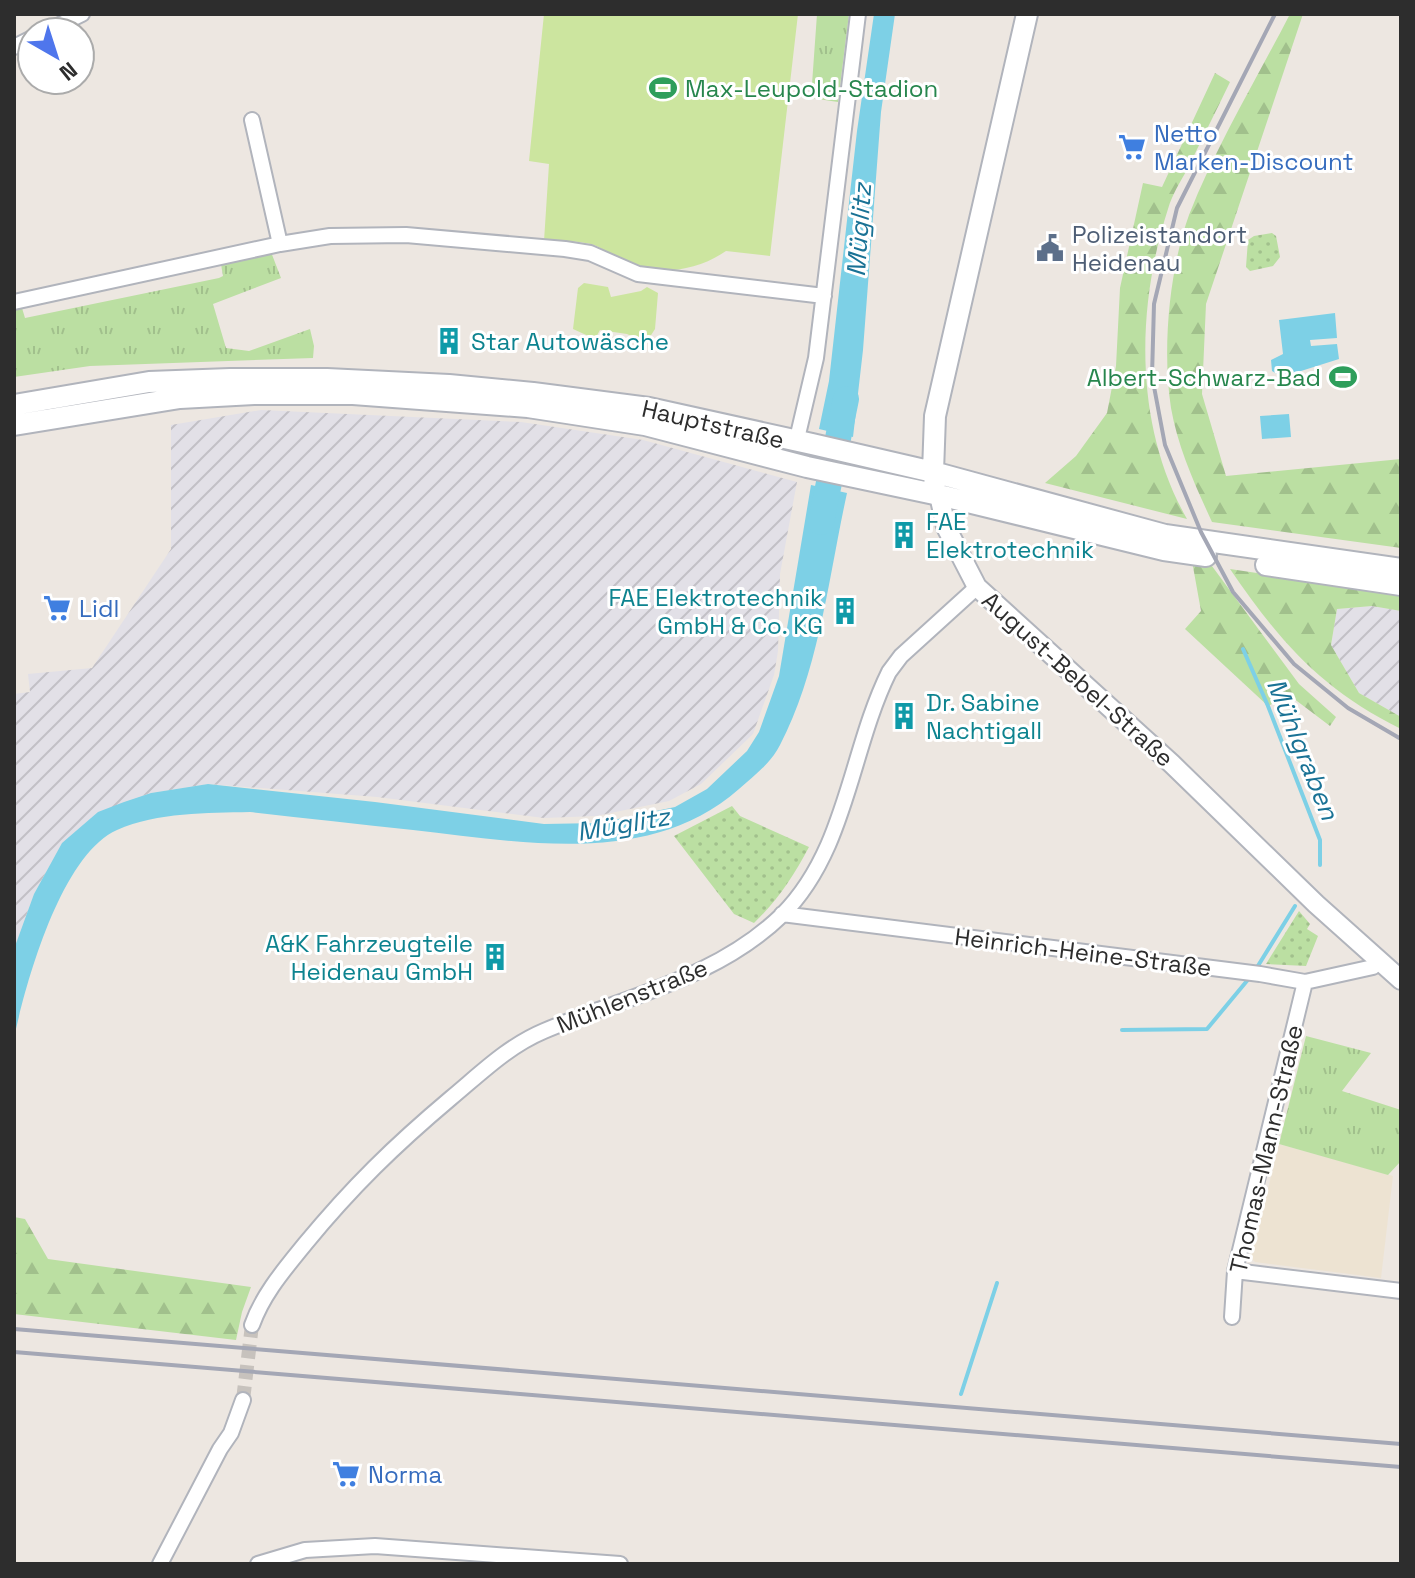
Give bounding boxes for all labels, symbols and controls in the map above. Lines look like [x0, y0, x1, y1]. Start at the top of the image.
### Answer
north arrow [16, 16, 96, 96]
text: N [54, 56, 83, 87]
sports icon: Max-Leupold-Stadion [648, 73, 678, 103]
place label: Max-Leupold-Stadion [685, 73, 938, 104]
place label: Netto Marken-Discount [1154, 118, 1353, 177]
supermarket icon: Netto Marken-Discount [1117, 132, 1147, 162]
water label: Müglitz [839, 180, 879, 278]
place label: Polizeistandort Heidenau [1072, 219, 1247, 278]
public building icon: Polizeistandort Heidenau [1035, 233, 1065, 263]
building icon: Star Autowäsche [434, 326, 464, 356]
place label: Star Autowäsche [471, 326, 669, 357]
place label: Albert-Schwarz-Bad [1087, 362, 1321, 393]
sports icon: Albert-Schwarz-Bad [1328, 362, 1358, 392]
street label: Hauptstraße [639, 393, 787, 455]
place label: FAE Elektrotechnik [926, 506, 1094, 565]
building icon: FAE Elektrotechnik [889, 520, 919, 550]
place label: FAE Elektrotechnik GmbH & Co. KG [608, 582, 823, 641]
street label: August-Bebel-Straße [976, 585, 1180, 773]
supermarket icon: Lidl [42, 593, 72, 623]
place label: Lidl [79, 593, 119, 624]
building icon: FAE Elektrotechnik GmbH & Co. KG [830, 596, 860, 626]
water label: Mühlgraben [1259, 673, 1347, 826]
place label: Dr. Sabine Nachtigall [926, 687, 1042, 746]
building icon: Dr. Sabine Nachtigall [889, 701, 919, 731]
water label: Müglitz [574, 799, 674, 849]
street label: Heinrich-Heine-Straße [953, 921, 1213, 983]
place label: A&K Fahrzeugteile Heidenau GmbH [265, 928, 473, 987]
building icon: A&K Fahrzeugteile Heidenau GmbH [480, 942, 510, 972]
street label: Mühlenstraße [552, 952, 712, 1040]
street label: Thomas-Mann-Straße [1222, 1022, 1310, 1276]
supermarket icon: Norma [331, 1459, 361, 1489]
place label: Norma [368, 1459, 442, 1490]

